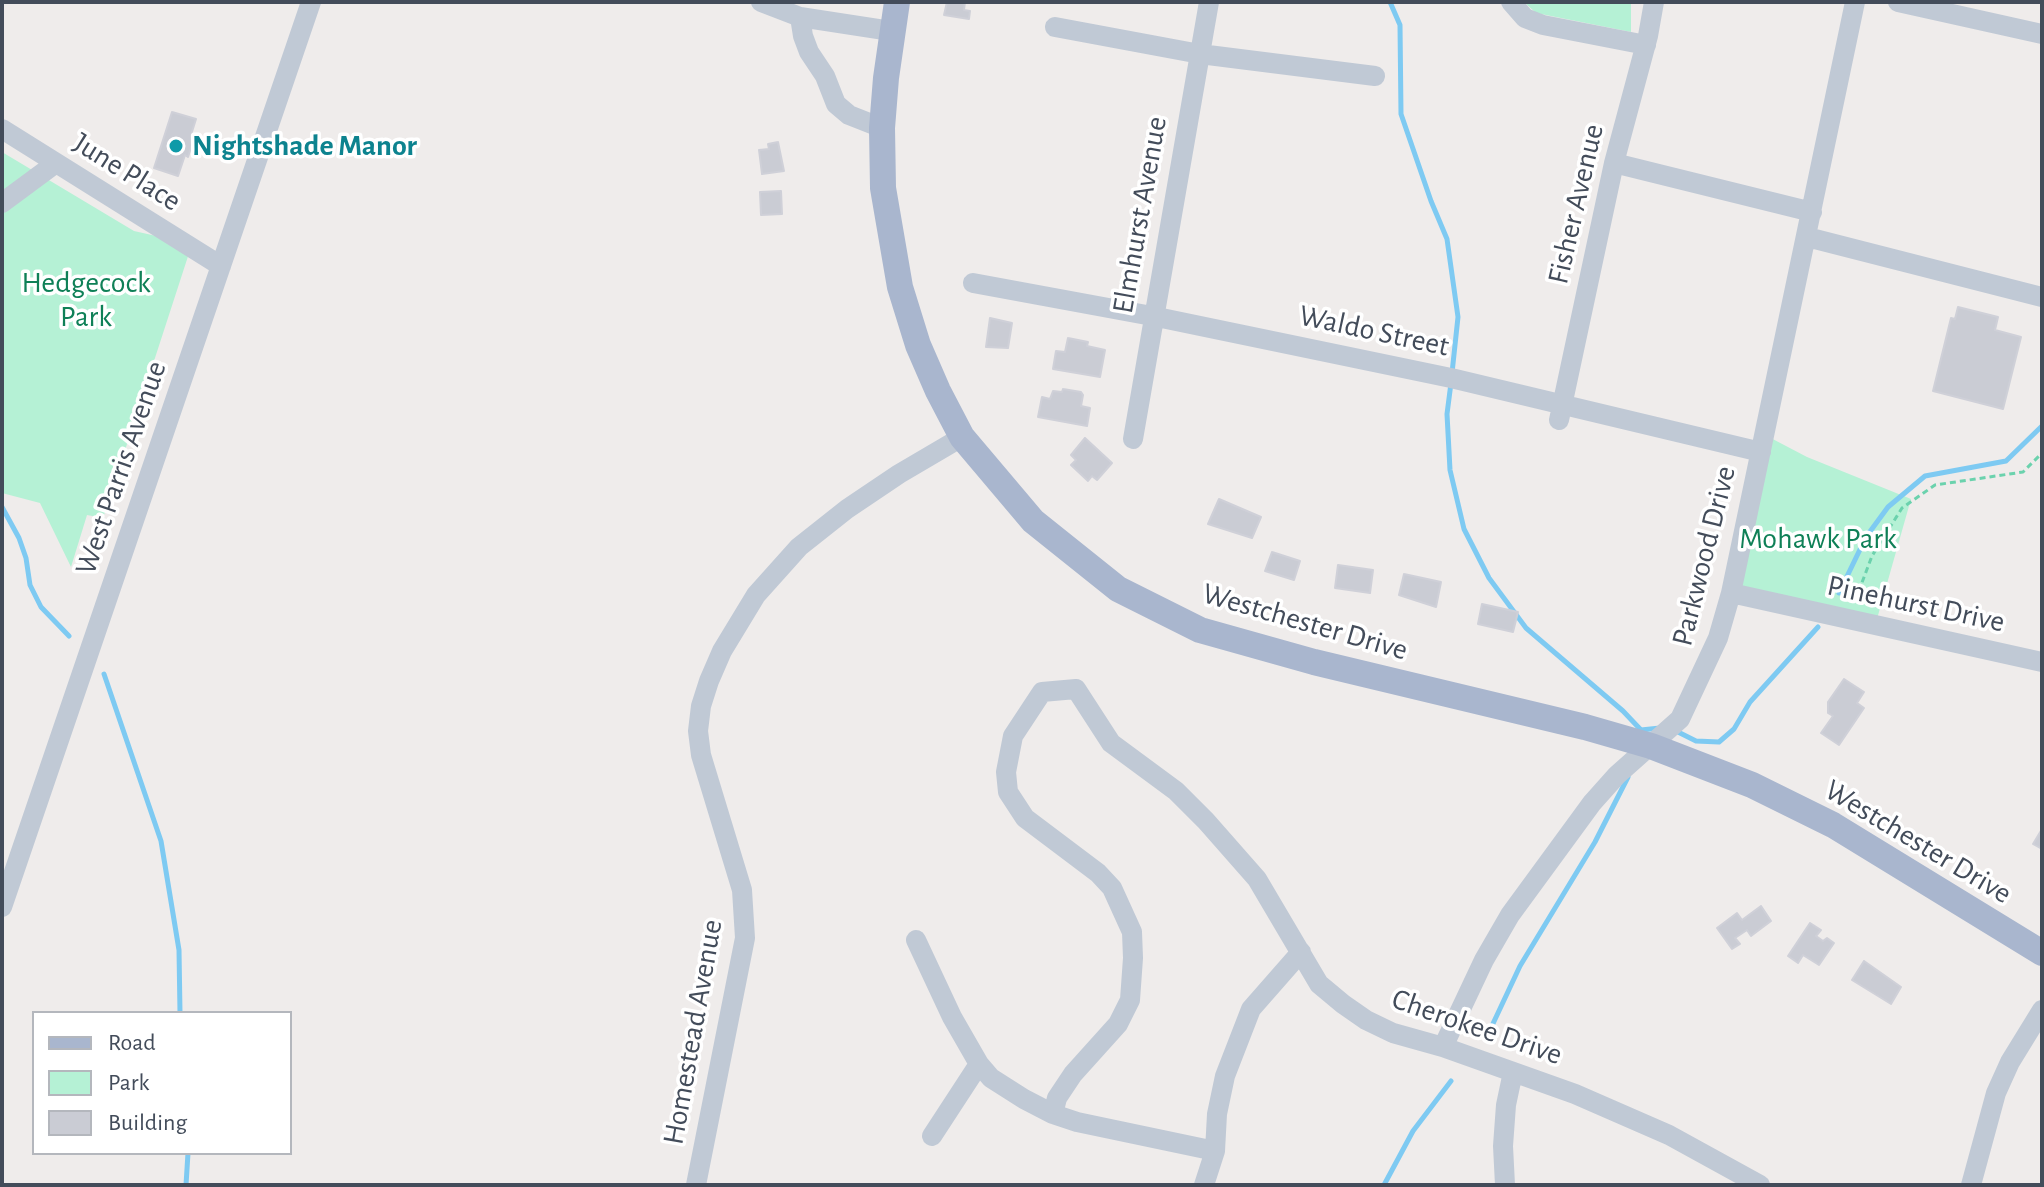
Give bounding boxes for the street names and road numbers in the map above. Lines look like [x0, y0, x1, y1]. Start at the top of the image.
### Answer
street label: Elmhurst Avenue [1105, 114, 1175, 316]
street label: Fisher Avenue [1540, 121, 1612, 287]
street label: June Place [66, 125, 188, 219]
street label: Waldo Street [1296, 298, 1452, 364]
street label: West Parris Avenue [68, 357, 174, 579]
street label: Parkwood Drive [1664, 462, 1744, 650]
street label: Pinehurst Drive [1824, 568, 2008, 640]
street label: Westchester Drive [1198, 576, 1412, 668]
street label: Westchester Drive [1818, 772, 2018, 912]
street label: Homestead Avenue [655, 917, 731, 1147]
street label: Cherokee Drive [1387, 981, 1567, 1073]

